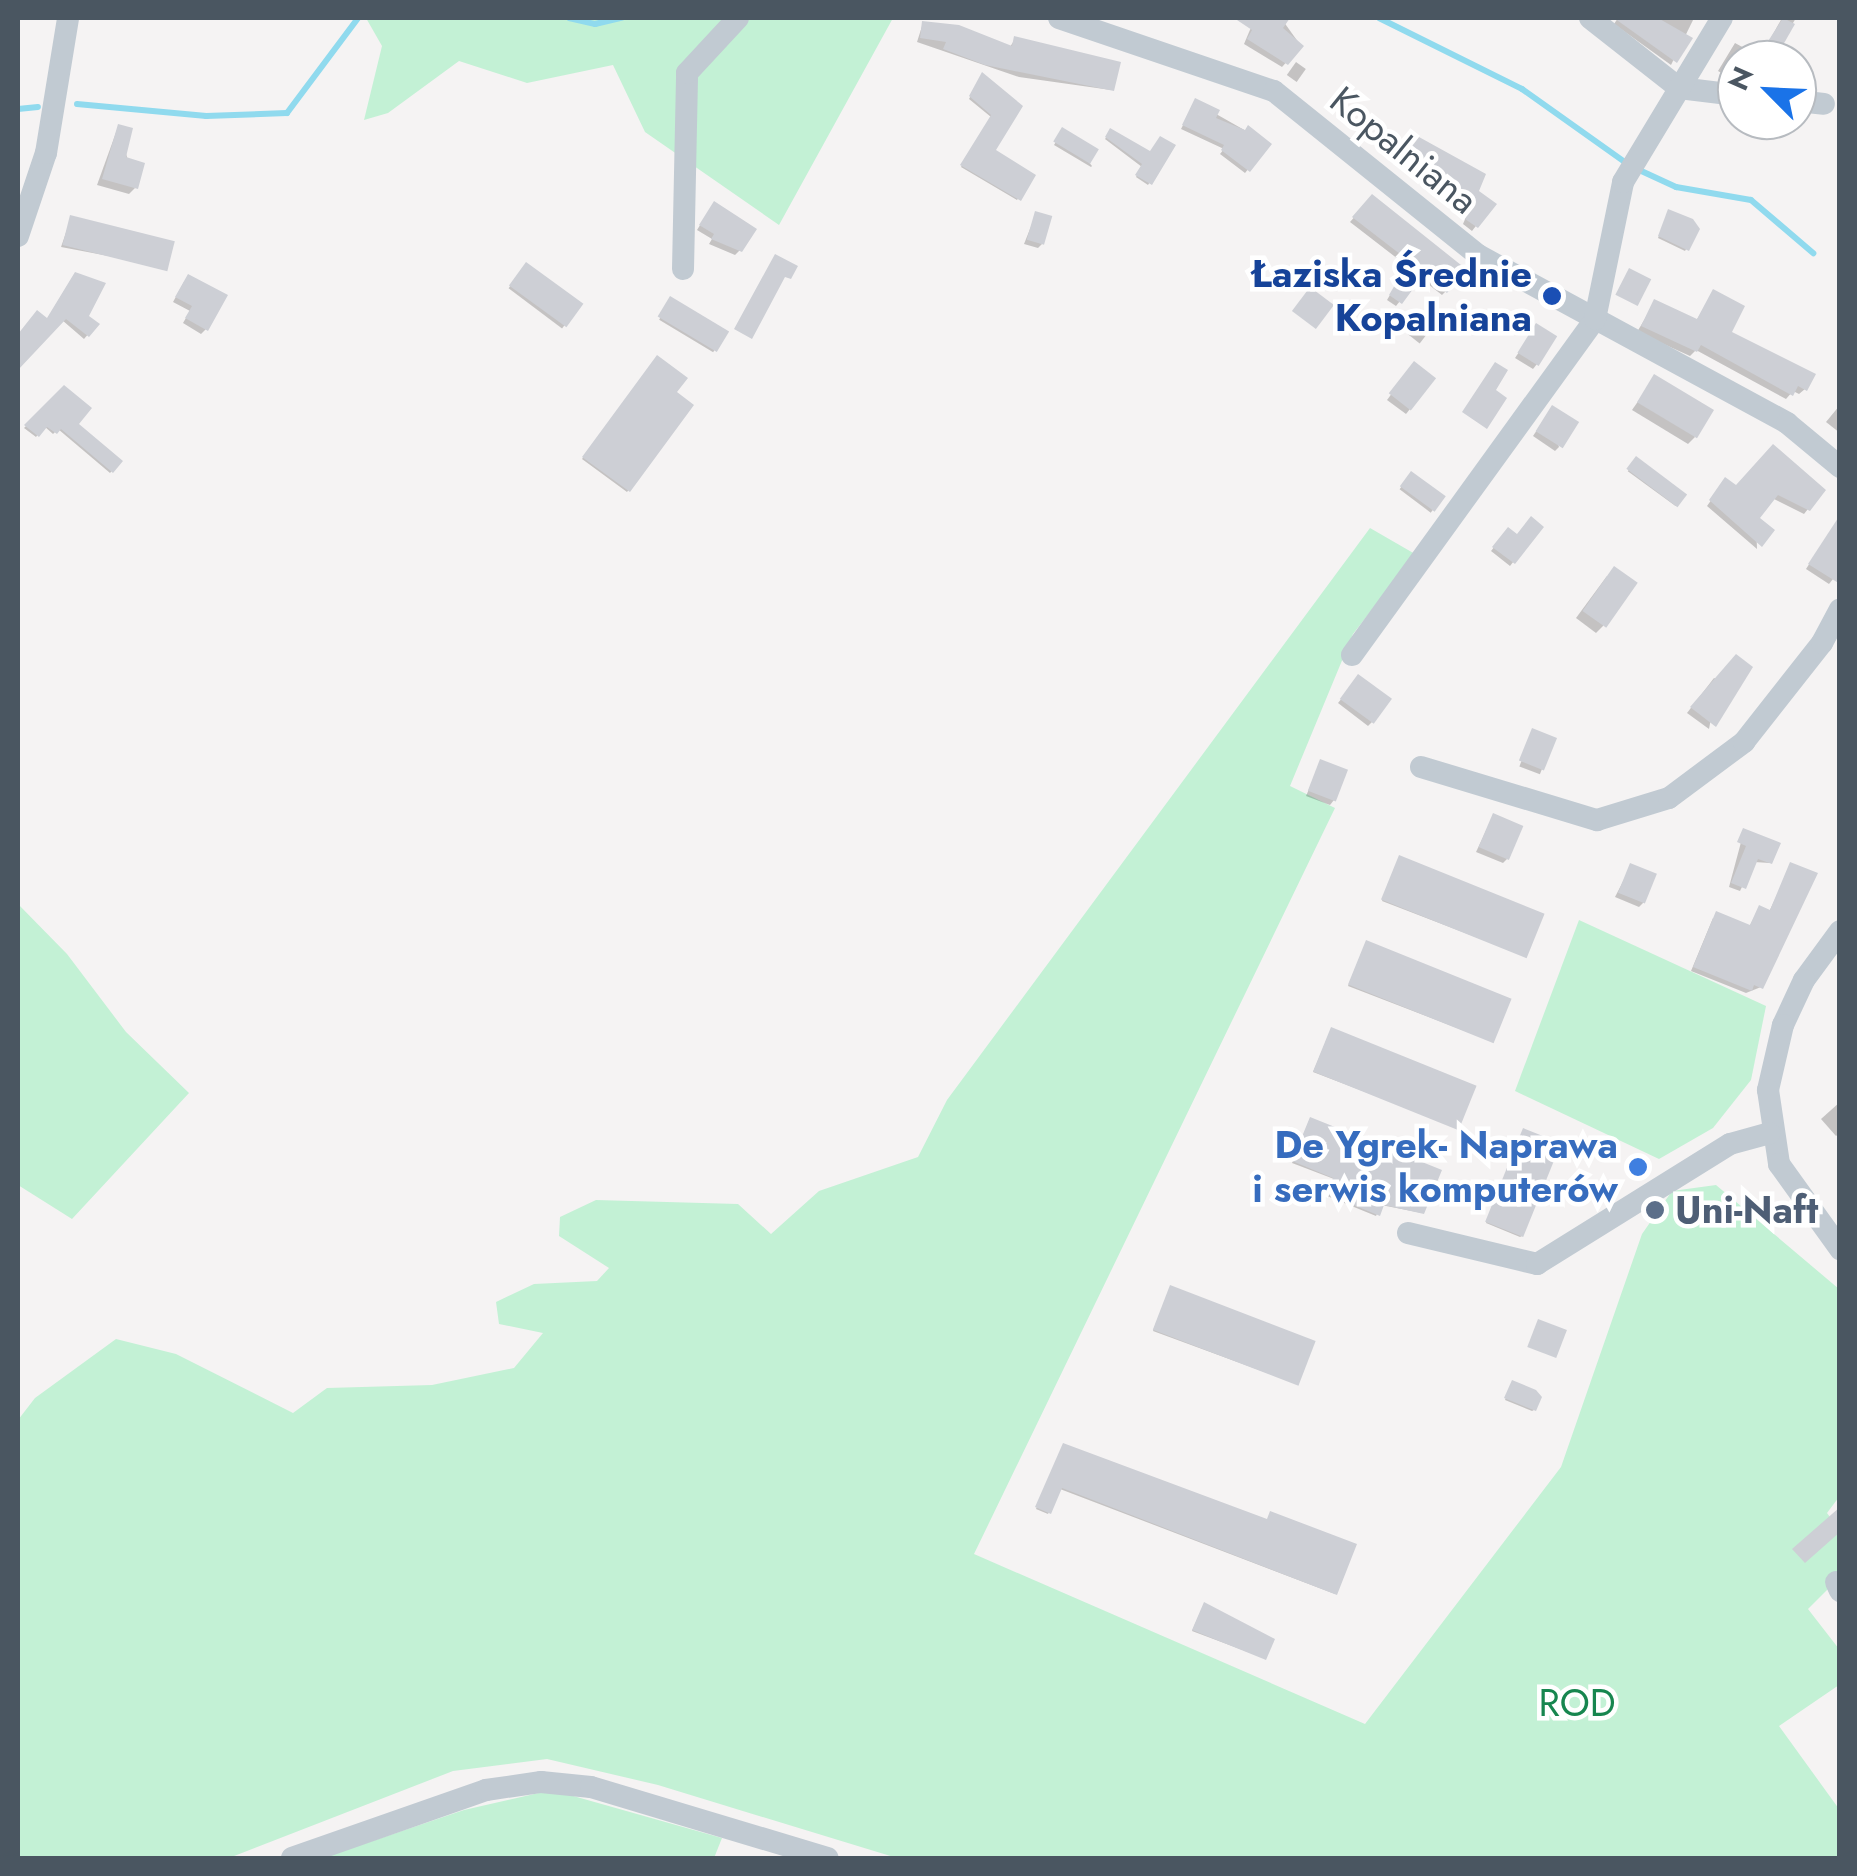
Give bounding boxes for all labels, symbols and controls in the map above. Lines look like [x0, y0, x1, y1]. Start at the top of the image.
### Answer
north arrow [1717, 40, 1817, 140]
text: N [1718, 60, 1764, 97]
street label: Kopalniana [1321, 77, 1487, 223]
place label: Łaziska Średnie Kopalniana [1252, 251, 1532, 340]
marker: Łaziska Średnie Kopalniana [1541, 285, 1563, 307]
place label: De Ygrek- Naprawa i serwis komputerów [1252, 1122, 1618, 1212]
marker: De Ygrek- Naprawa i serwis komputerów [1627, 1156, 1649, 1178]
place label: Uni-Naft [1675, 1187, 1818, 1233]
marker: Uni-Naft [1644, 1199, 1666, 1221]
park label: ROD [1538, 1680, 1616, 1726]

